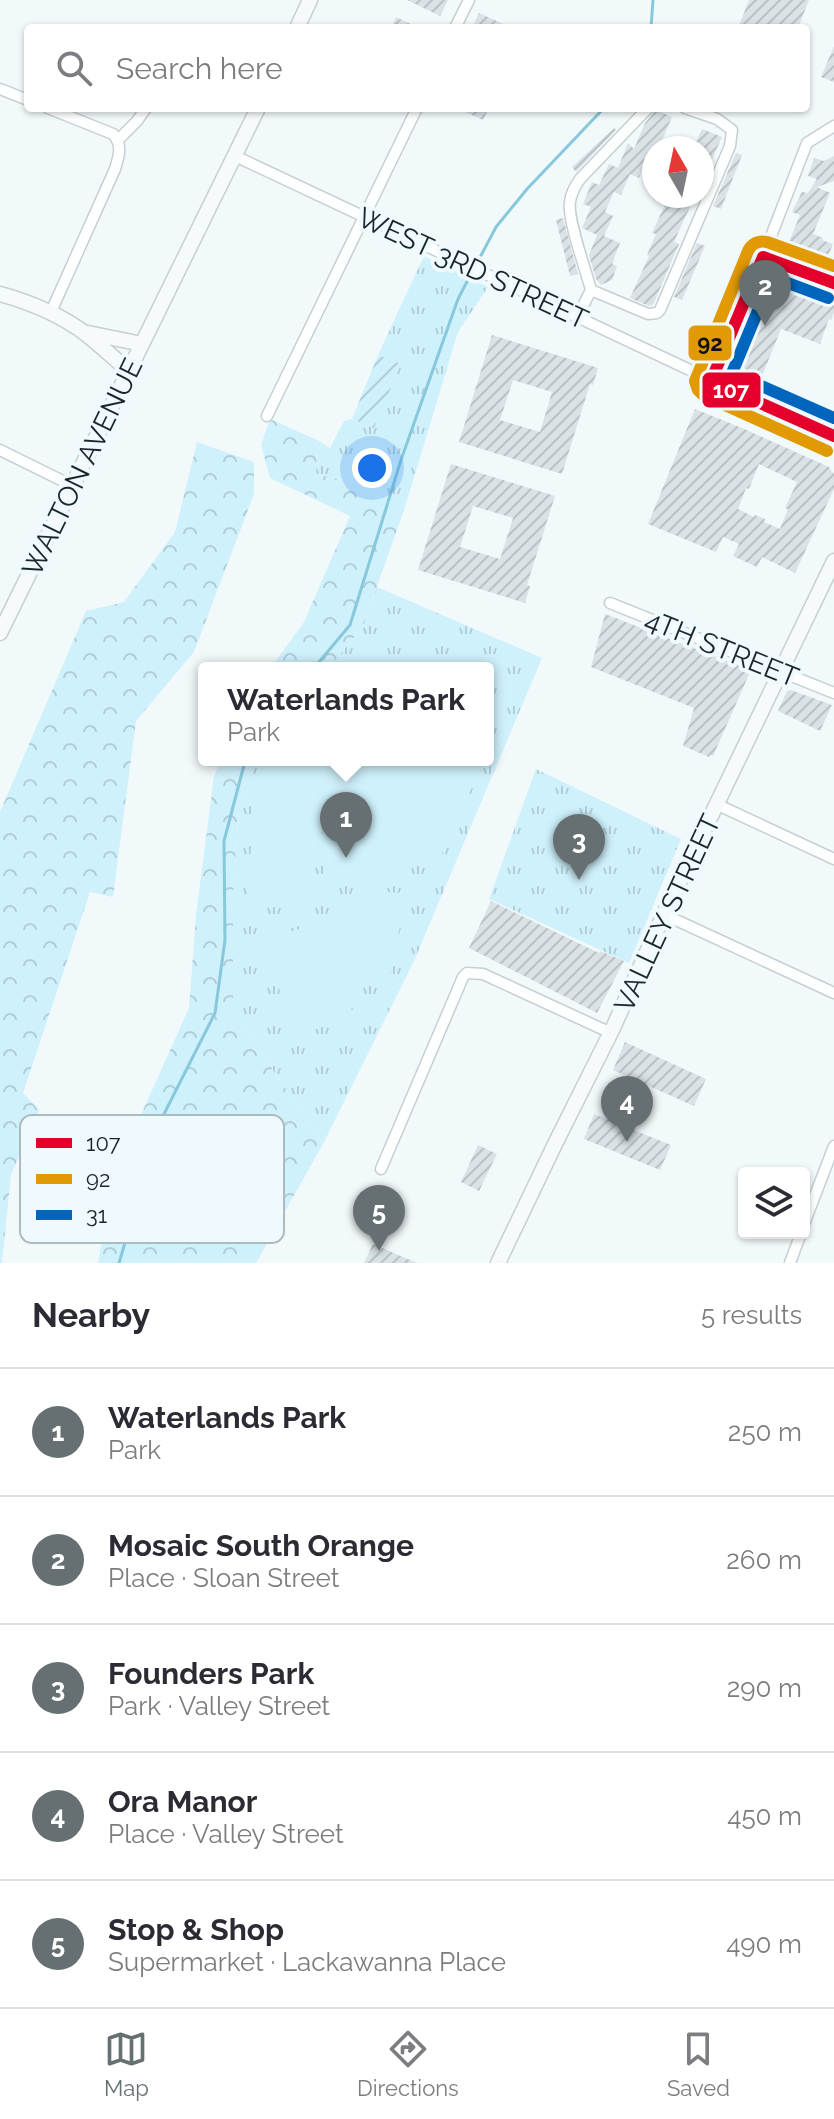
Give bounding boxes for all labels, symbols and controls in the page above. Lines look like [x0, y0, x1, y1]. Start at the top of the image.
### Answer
search box [24, 24, 810, 112]
icon: search [52, 46, 96, 90]
text: Search here [116, 51, 283, 86]
north arrow [642, 136, 714, 208]
street label: WEST 3RD STREET [352, 201, 593, 336]
pin: 2 [739, 260, 791, 326]
line badge: 92 [687, 324, 733, 362]
text: 92 [697, 330, 723, 356]
street label: WALTON AVENUE [15, 353, 149, 582]
line badge: 107 [701, 371, 762, 409]
text: 107 [713, 377, 750, 403]
your location [352, 448, 392, 488]
street label: 4TH STREET [640, 603, 803, 694]
popup [198, 662, 494, 766]
text: Waterlands Park [227, 682, 465, 717]
text: Park [227, 717, 280, 747]
pin: 1 [320, 792, 372, 858]
street label: VALLEY STREET [607, 809, 728, 1017]
pin: 3 [553, 814, 605, 880]
pin: 4 [601, 1076, 653, 1142]
legend [20, 1115, 284, 1243]
text: 107 [86, 1130, 121, 1156]
text: 92 [86, 1166, 110, 1192]
map controls [738, 1167, 810, 1239]
button: layers [738, 1167, 810, 1239]
pin: 5 [353, 1185, 405, 1251]
text: 31 [86, 1202, 107, 1228]
text: Nearby [32, 1295, 150, 1335]
text: 5 results [701, 1300, 802, 1330]
text: Waterlands Park [108, 1400, 346, 1435]
text: 1 [52, 1417, 64, 1447]
text: 250 m [728, 1417, 802, 1447]
text: Park [108, 1435, 161, 1465]
text: Mosaic South Orange [108, 1528, 414, 1563]
text: 2 [51, 1545, 65, 1575]
text: 260 m [726, 1545, 802, 1575]
text: Place · Sloan Street [108, 1563, 339, 1593]
text: Founders Park [108, 1656, 314, 1691]
text: 3 [51, 1673, 65, 1703]
text: 290 m [727, 1673, 802, 1703]
text: Park · Valley Street [108, 1691, 330, 1721]
text: Ora Manor [108, 1784, 257, 1819]
text: 4 [51, 1801, 65, 1831]
text: 450 m [727, 1801, 802, 1831]
text: Place · Valley Street [108, 1819, 344, 1849]
text: Stop & Shop [108, 1912, 284, 1947]
text: 5 [51, 1929, 65, 1959]
text: 490 m [726, 1929, 802, 1959]
text: Supermarket · Lackawanna Place [108, 1947, 506, 1977]
tab: Map [104, 2027, 149, 2101]
tab: Directions [357, 2027, 459, 2101]
tab: Saved [667, 2027, 730, 2101]

